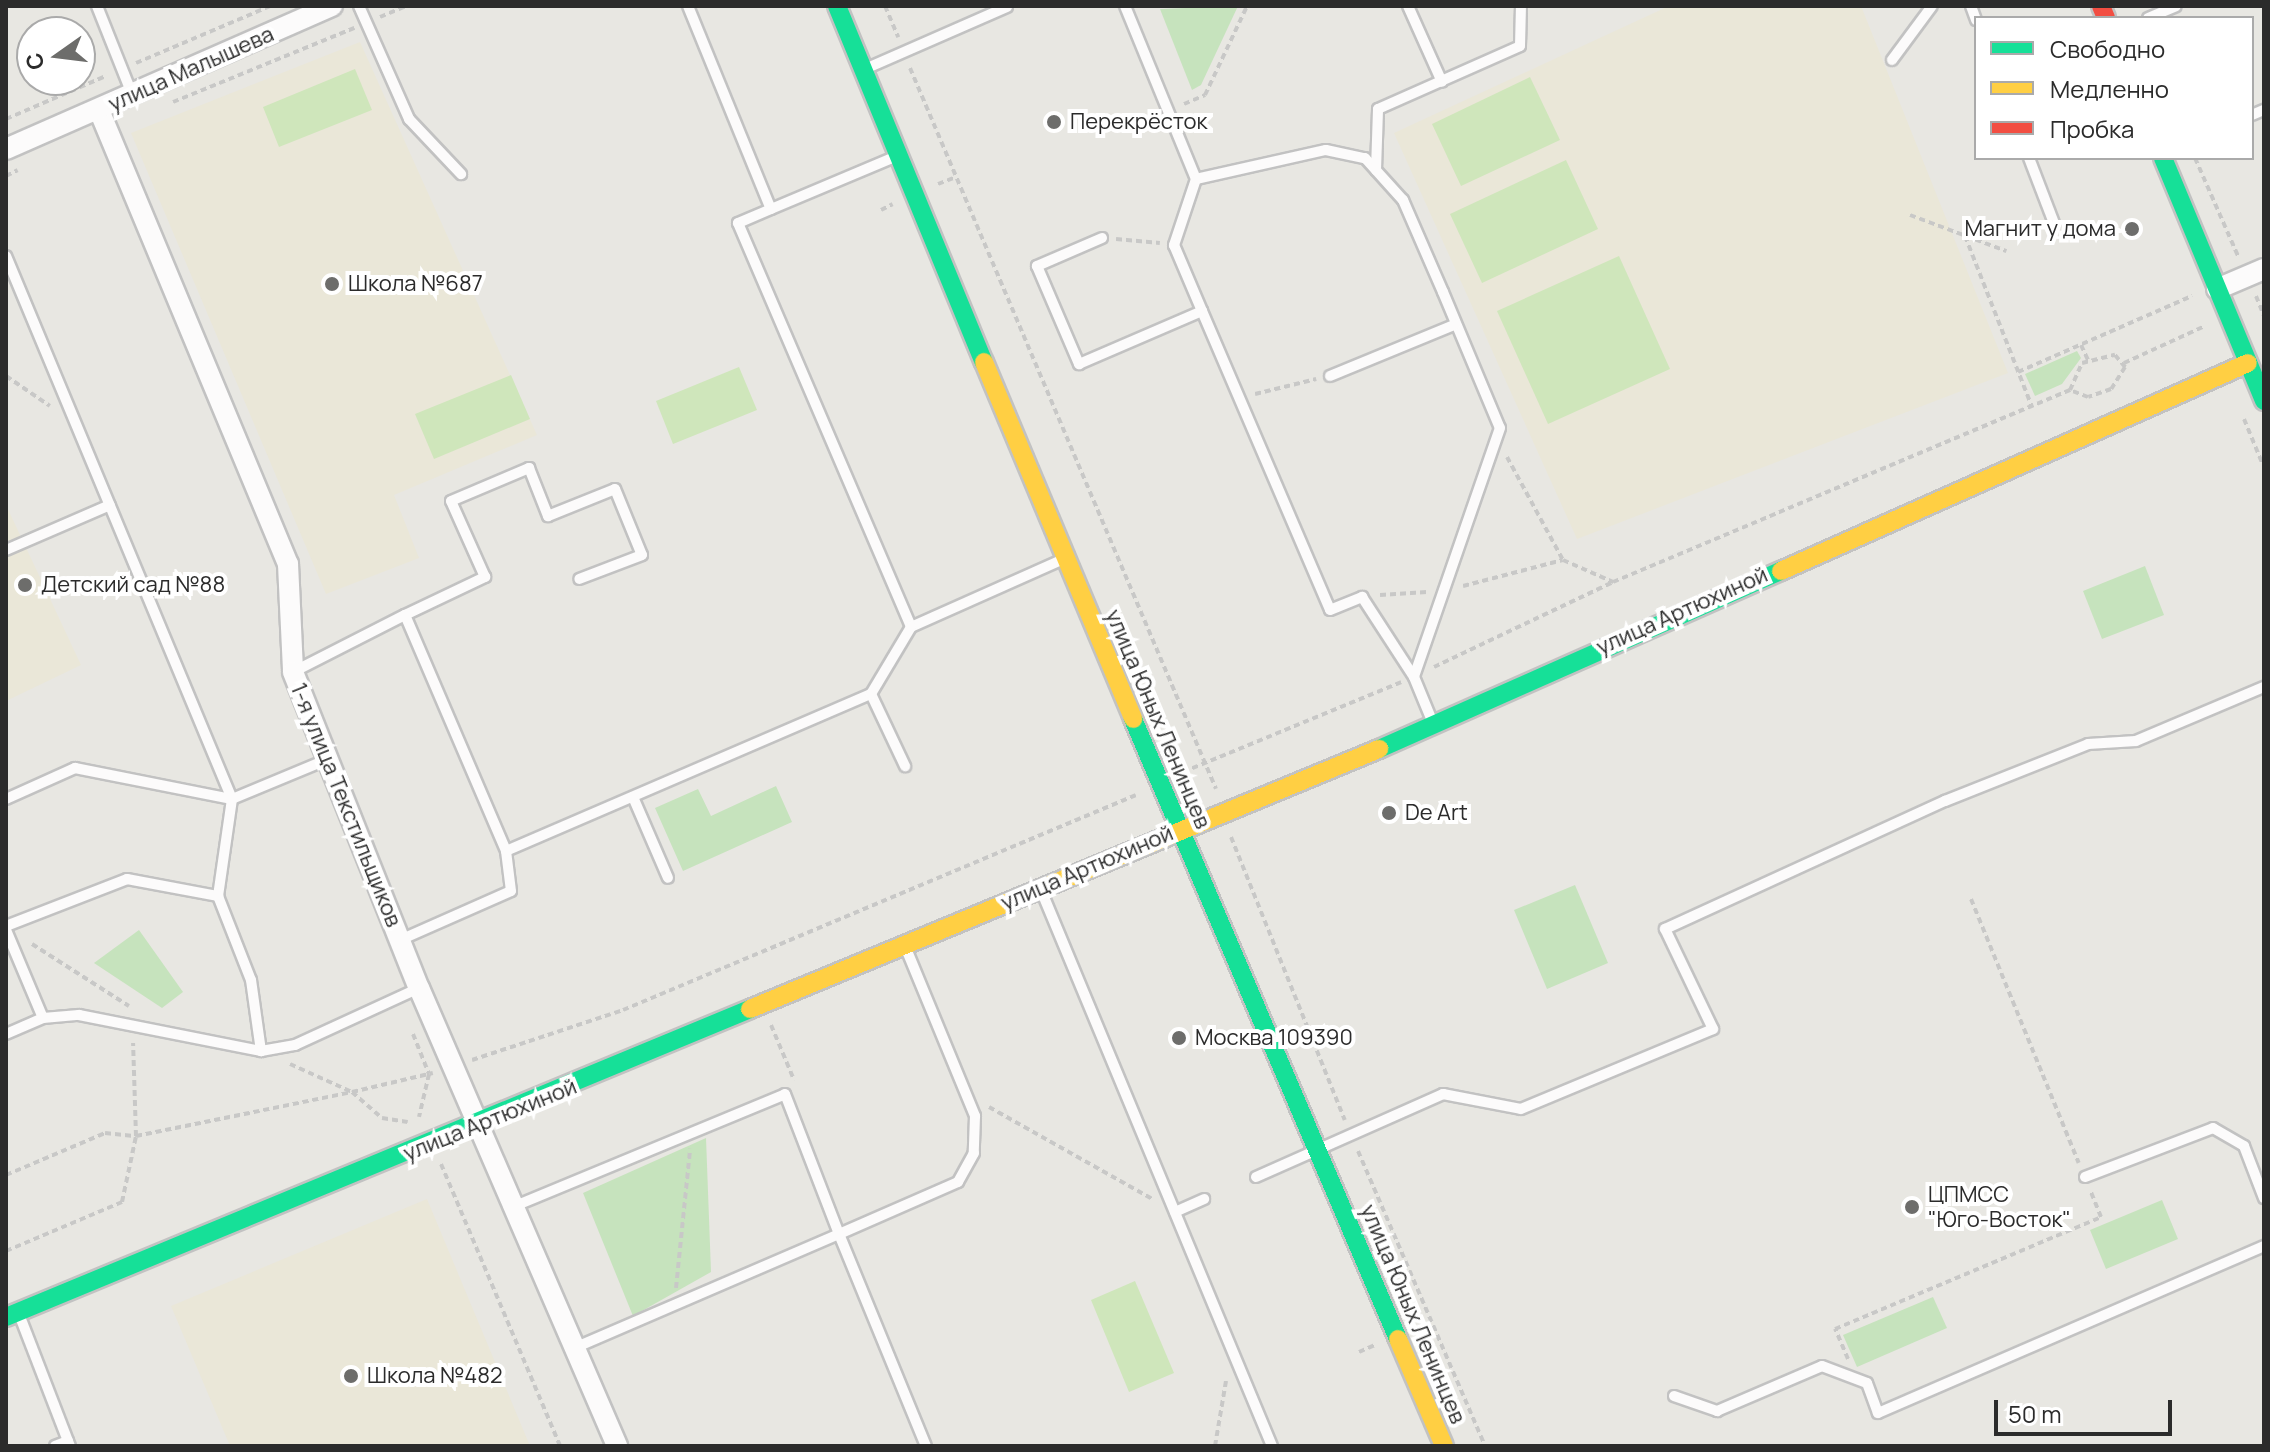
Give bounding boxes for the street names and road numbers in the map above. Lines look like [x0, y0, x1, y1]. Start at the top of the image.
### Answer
street label: улица Малышева [104, 21, 278, 117]
street label: улица Артюхиной [1592, 561, 1772, 661]
street label: улица Юных Ленинцев [1100, 605, 1216, 833]
street label: 1-я улица Текстильщиков [285, 679, 407, 931]
street label: улица Артюхиной [997, 820, 1177, 916]
street label: улица Артюхиной [400, 1073, 580, 1167]
street label: улица Юных Ленинцев [1355, 1200, 1471, 1428]

